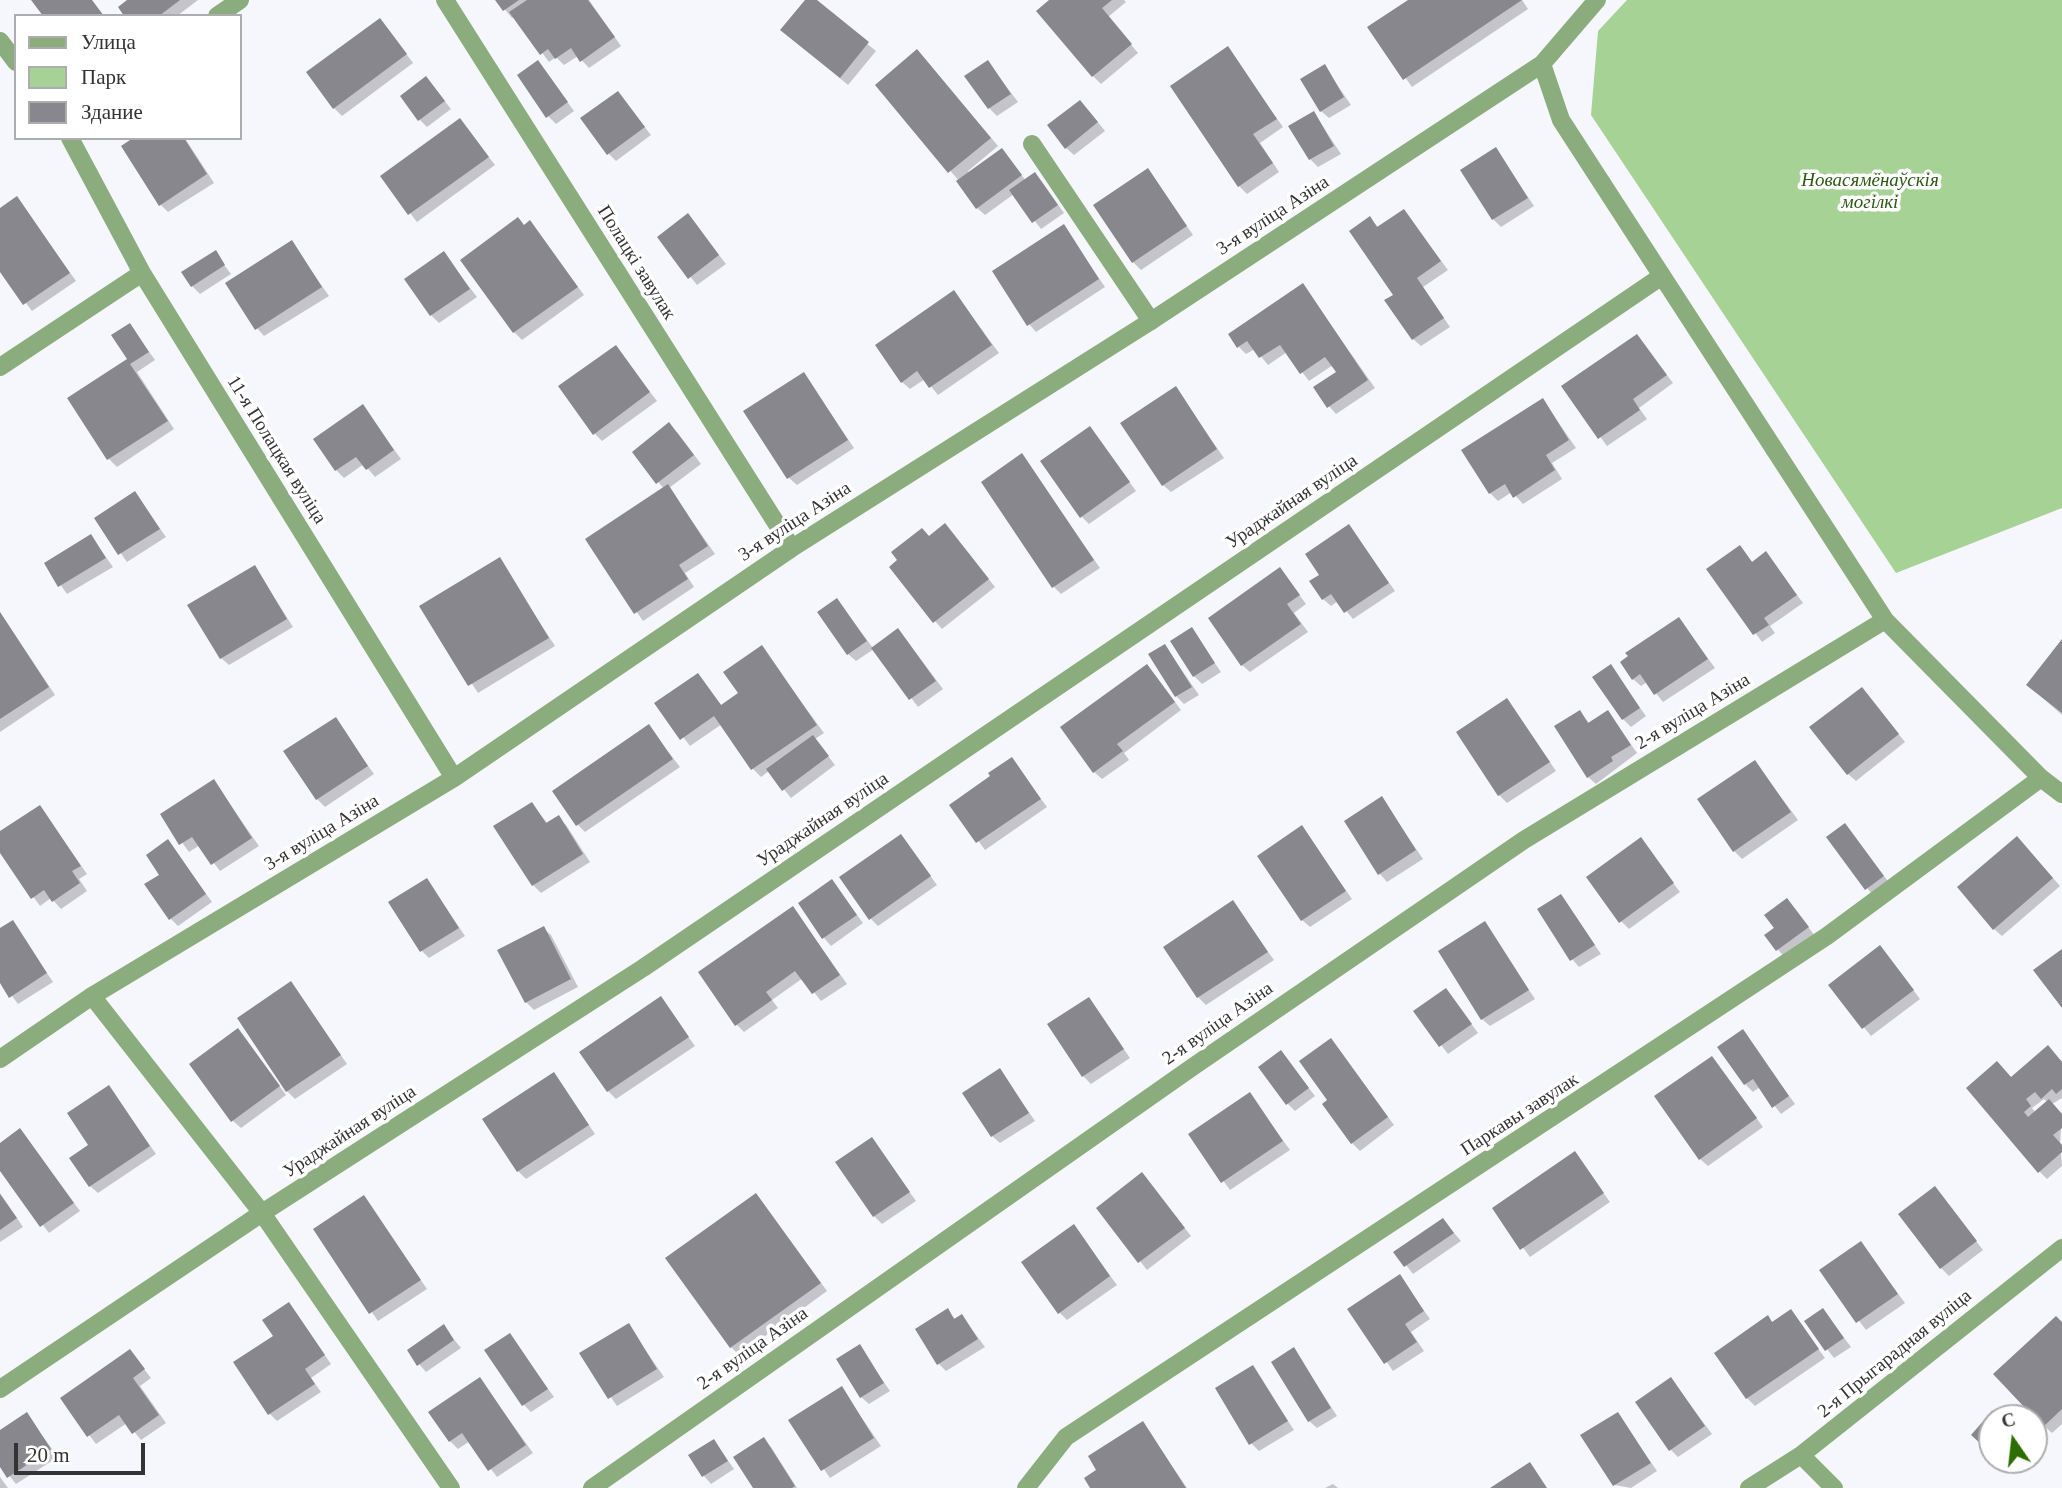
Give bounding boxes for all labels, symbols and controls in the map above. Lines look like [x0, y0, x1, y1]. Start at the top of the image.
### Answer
legend [14, 14, 242, 140]
text: Улица [81, 30, 136, 54]
text: Парк [81, 65, 126, 89]
text: Здание [81, 100, 143, 124]
park label: Новасямёнаўскія могілкі [1801, 170, 1939, 214]
street label: 3-я вуліца Азіна [1212, 171, 1334, 261]
street label: Полацкі завулак [592, 202, 680, 324]
street label: 11-я Полацкая вуліца [221, 372, 331, 528]
street label: Ураджайная вуліца [1222, 450, 1362, 554]
street label: 3-я вуліца Азіна [734, 477, 856, 567]
street label: 2-я вуліца Азіна [1632, 669, 1754, 755]
street label: Ураджайная вуліца [753, 768, 893, 872]
street label: 3-я вуліца Азіна [261, 790, 383, 876]
street label: 2-я вуліца Азіна [1158, 978, 1278, 1070]
street label: Паркавы завулак [1457, 1069, 1583, 1161]
street label: Ураджайная вуліца [279, 1081, 421, 1183]
street label: 2-я Прыгарадная вуліца [1813, 1285, 1977, 1423]
street label: 2-я вуліца Азіна [693, 1303, 813, 1395]
north arrow [1978, 1404, 2048, 1474]
text: С [1999, 1408, 2017, 1432]
scale bar [18, 1428, 149, 1472]
text: 20 m [27, 1443, 70, 1467]

